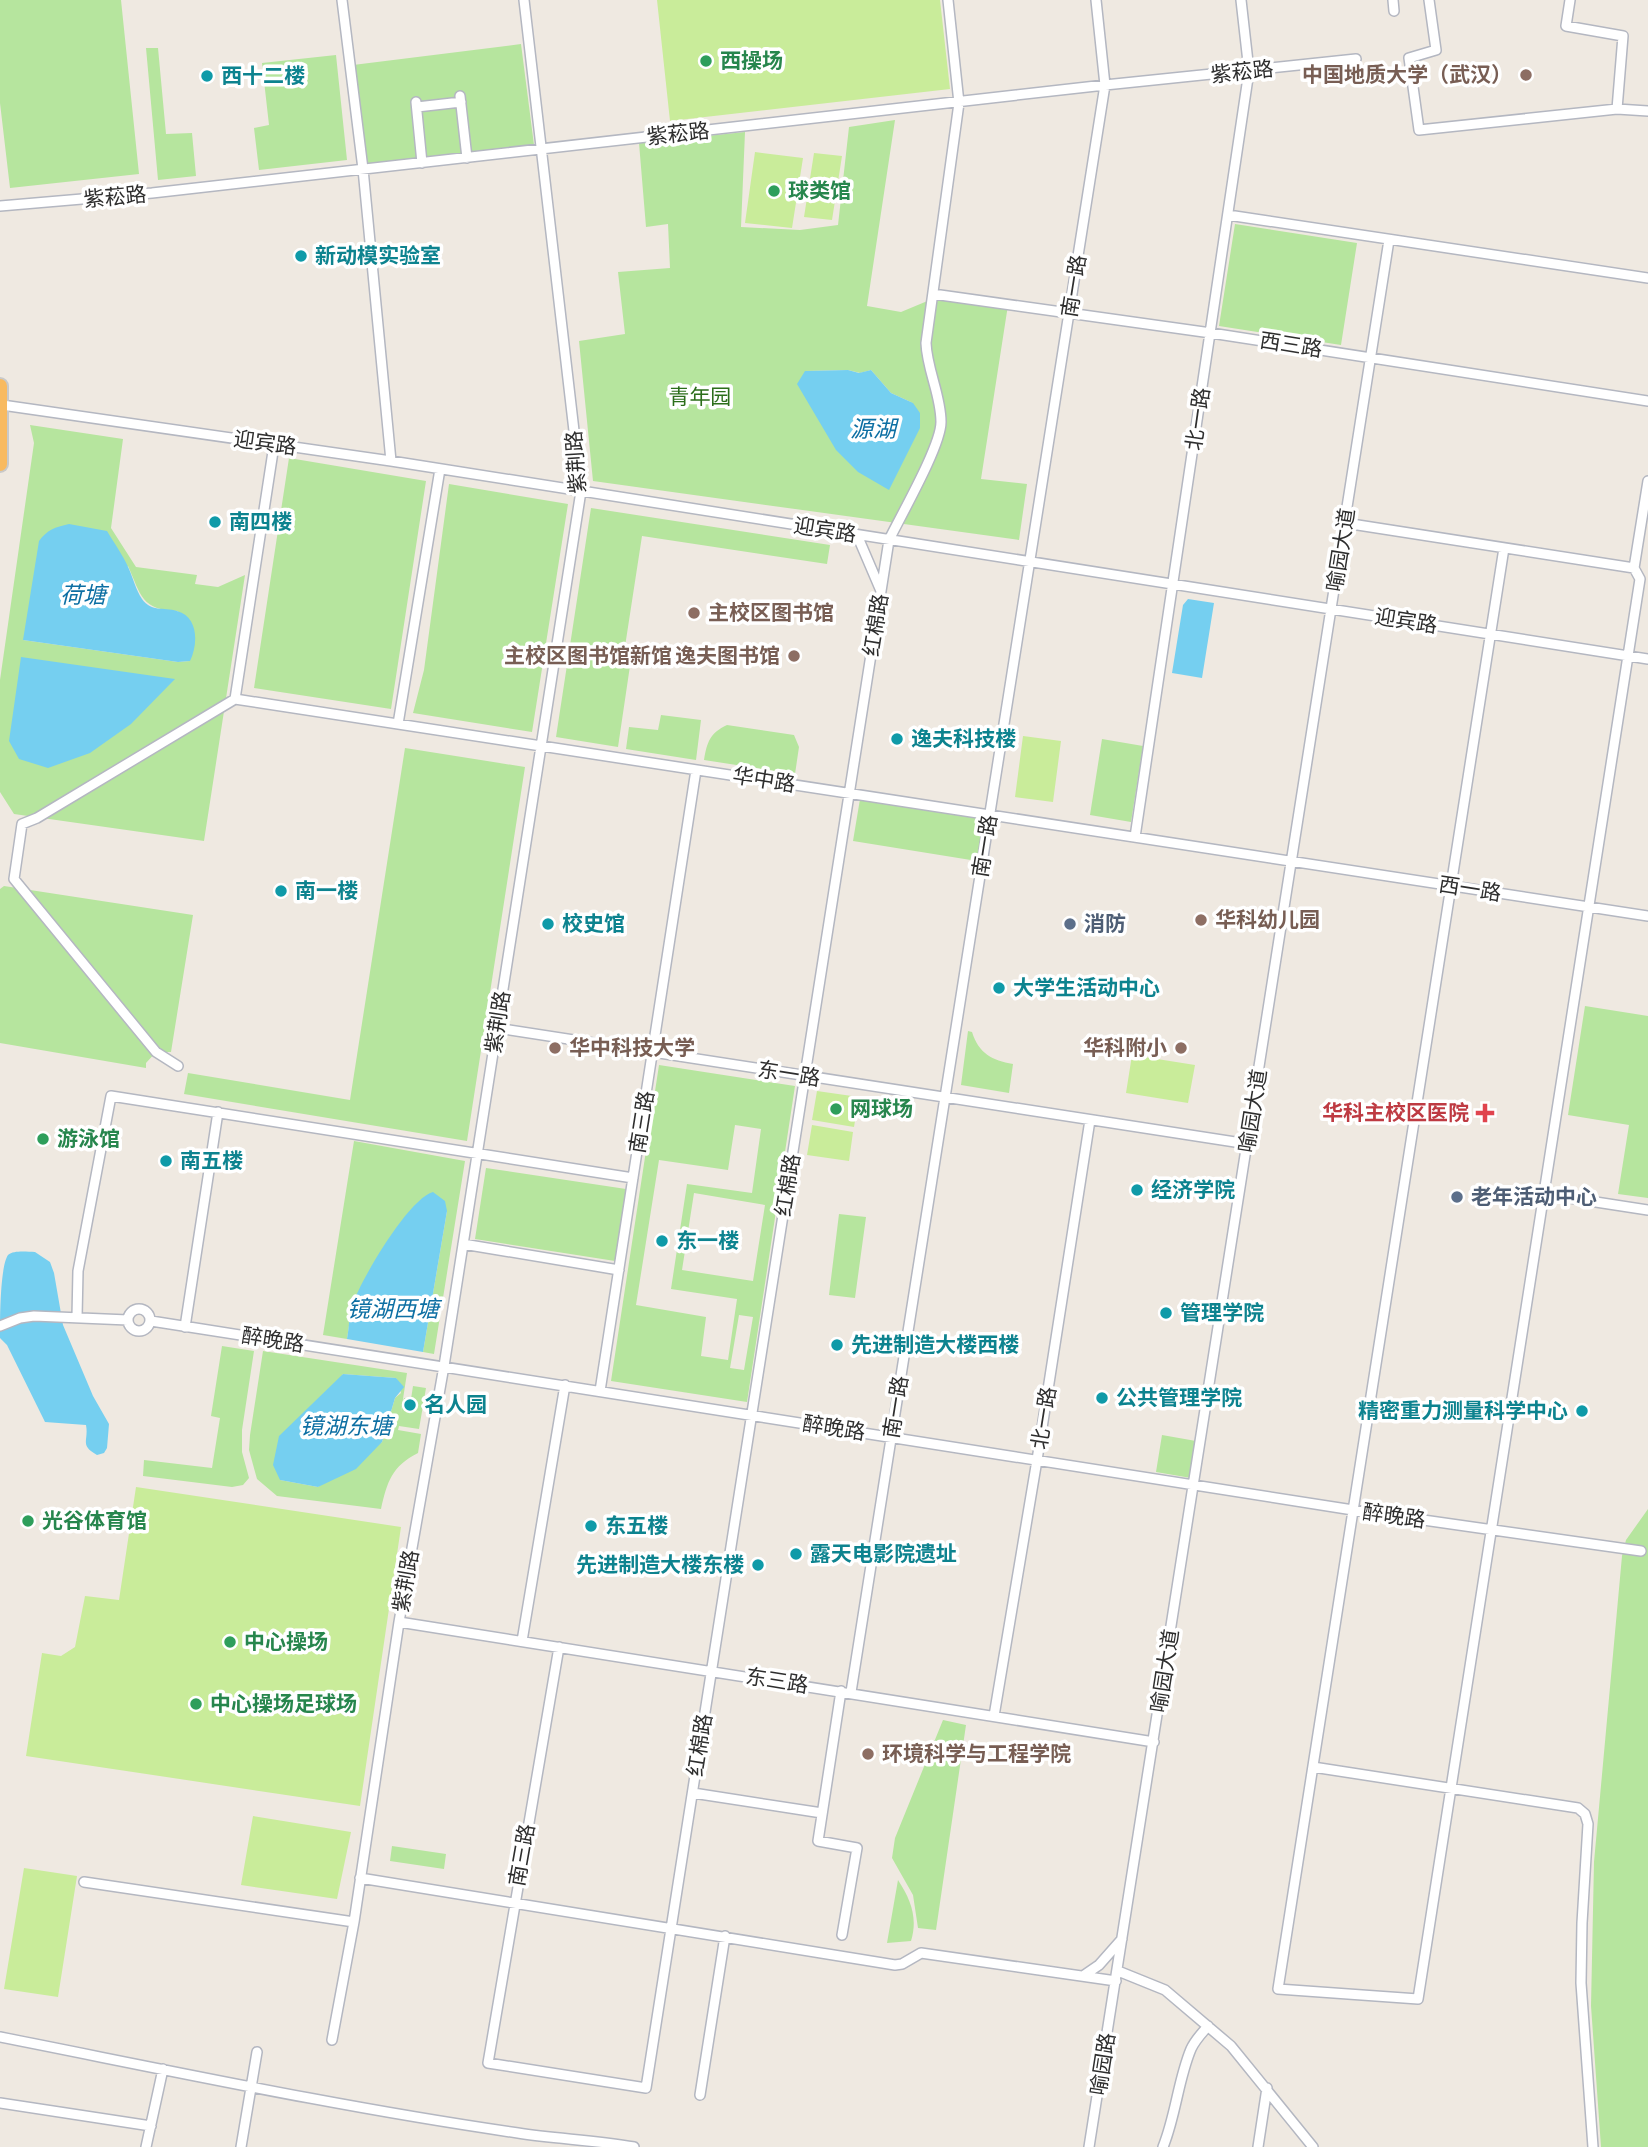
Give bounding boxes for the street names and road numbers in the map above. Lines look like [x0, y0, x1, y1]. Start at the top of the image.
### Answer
street label: 紫菘路 [1209, 56, 1274, 86]
street label: 紫菘路 [645, 118, 710, 148]
street label: 紫菘路 [82, 181, 147, 211]
street label: 南一路 [1056, 253, 1090, 319]
street label: 西三路 [1258, 327, 1324, 361]
street label: 北一路 [1181, 386, 1213, 452]
street label: 迎宾路 [232, 426, 298, 458]
street label: 紫荆路 [561, 430, 589, 494]
street label: 喻园大道 [1322, 506, 1358, 593]
street label: 迎宾路 [792, 512, 858, 546]
street label: 红棉路 [858, 592, 892, 658]
street label: 迎宾路 [1373, 603, 1439, 637]
street label: 华中路 [731, 762, 797, 796]
street label: 南一路 [967, 813, 1001, 879]
street label: 西一路 [1437, 871, 1503, 905]
street label: 紫荆路 [480, 989, 514, 1055]
street label: 东一路 [756, 1056, 822, 1090]
street label: 喻园大道 [1234, 1067, 1270, 1154]
street label: 南三路 [624, 1089, 658, 1155]
street label: 红棉路 [770, 1152, 804, 1218]
street label: 醉晚路 [240, 1322, 306, 1356]
street label: 南一路 [878, 1374, 912, 1440]
street label: 北一路 [1026, 1385, 1060, 1451]
street label: 醉晚路 [801, 1410, 867, 1444]
street label: 醉晚路 [1361, 1499, 1427, 1531]
street label: 紫荆路 [388, 1548, 422, 1614]
street label: 喻园大道 [1146, 1627, 1182, 1714]
street label: 东三路 [744, 1663, 810, 1697]
street label: 红棉路 [682, 1712, 716, 1778]
street label: 南三路 [504, 1822, 538, 1888]
street label: 喻园路 [1085, 2031, 1119, 2097]

